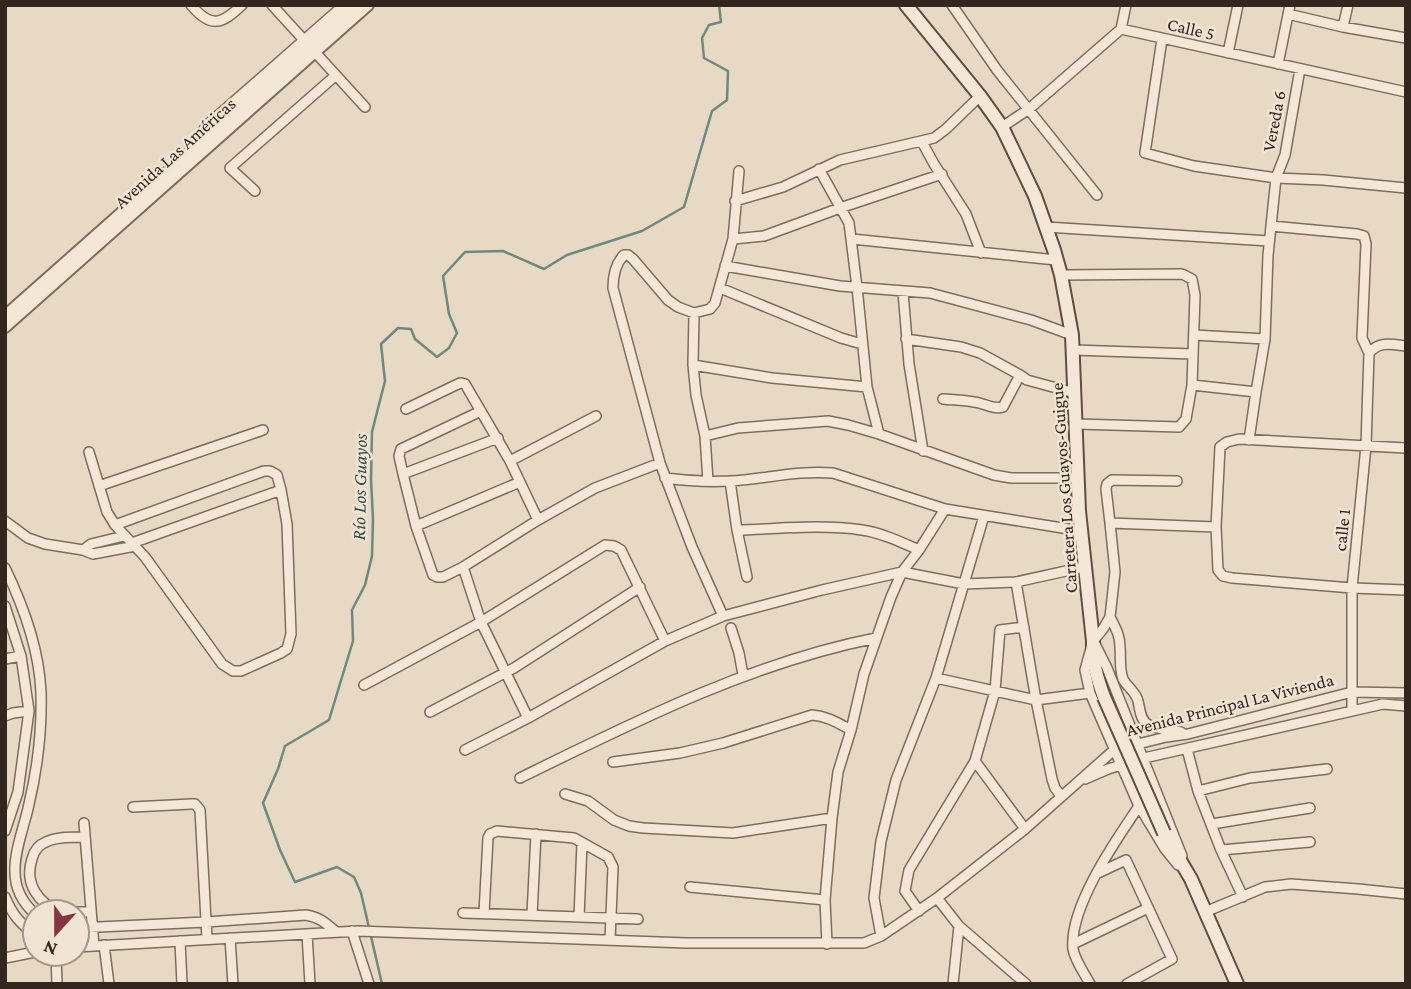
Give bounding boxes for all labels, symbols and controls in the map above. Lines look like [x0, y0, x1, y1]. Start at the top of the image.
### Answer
street label: Calle 5 [1165, 14, 1217, 44]
street label: Vereda 6 [1258, 89, 1290, 153]
street label: Avenida Las Américas [110, 93, 240, 213]
street label: Carretera Los Guayos-Guigue [1047, 382, 1081, 594]
water label: Río Los Guayos [348, 433, 371, 540]
street label: calle 1 [1330, 508, 1354, 552]
street label: Avenida Principal La Vivienda [1124, 670, 1336, 740]
north arrow [21, 898, 91, 968]
text: N [40, 936, 60, 961]

